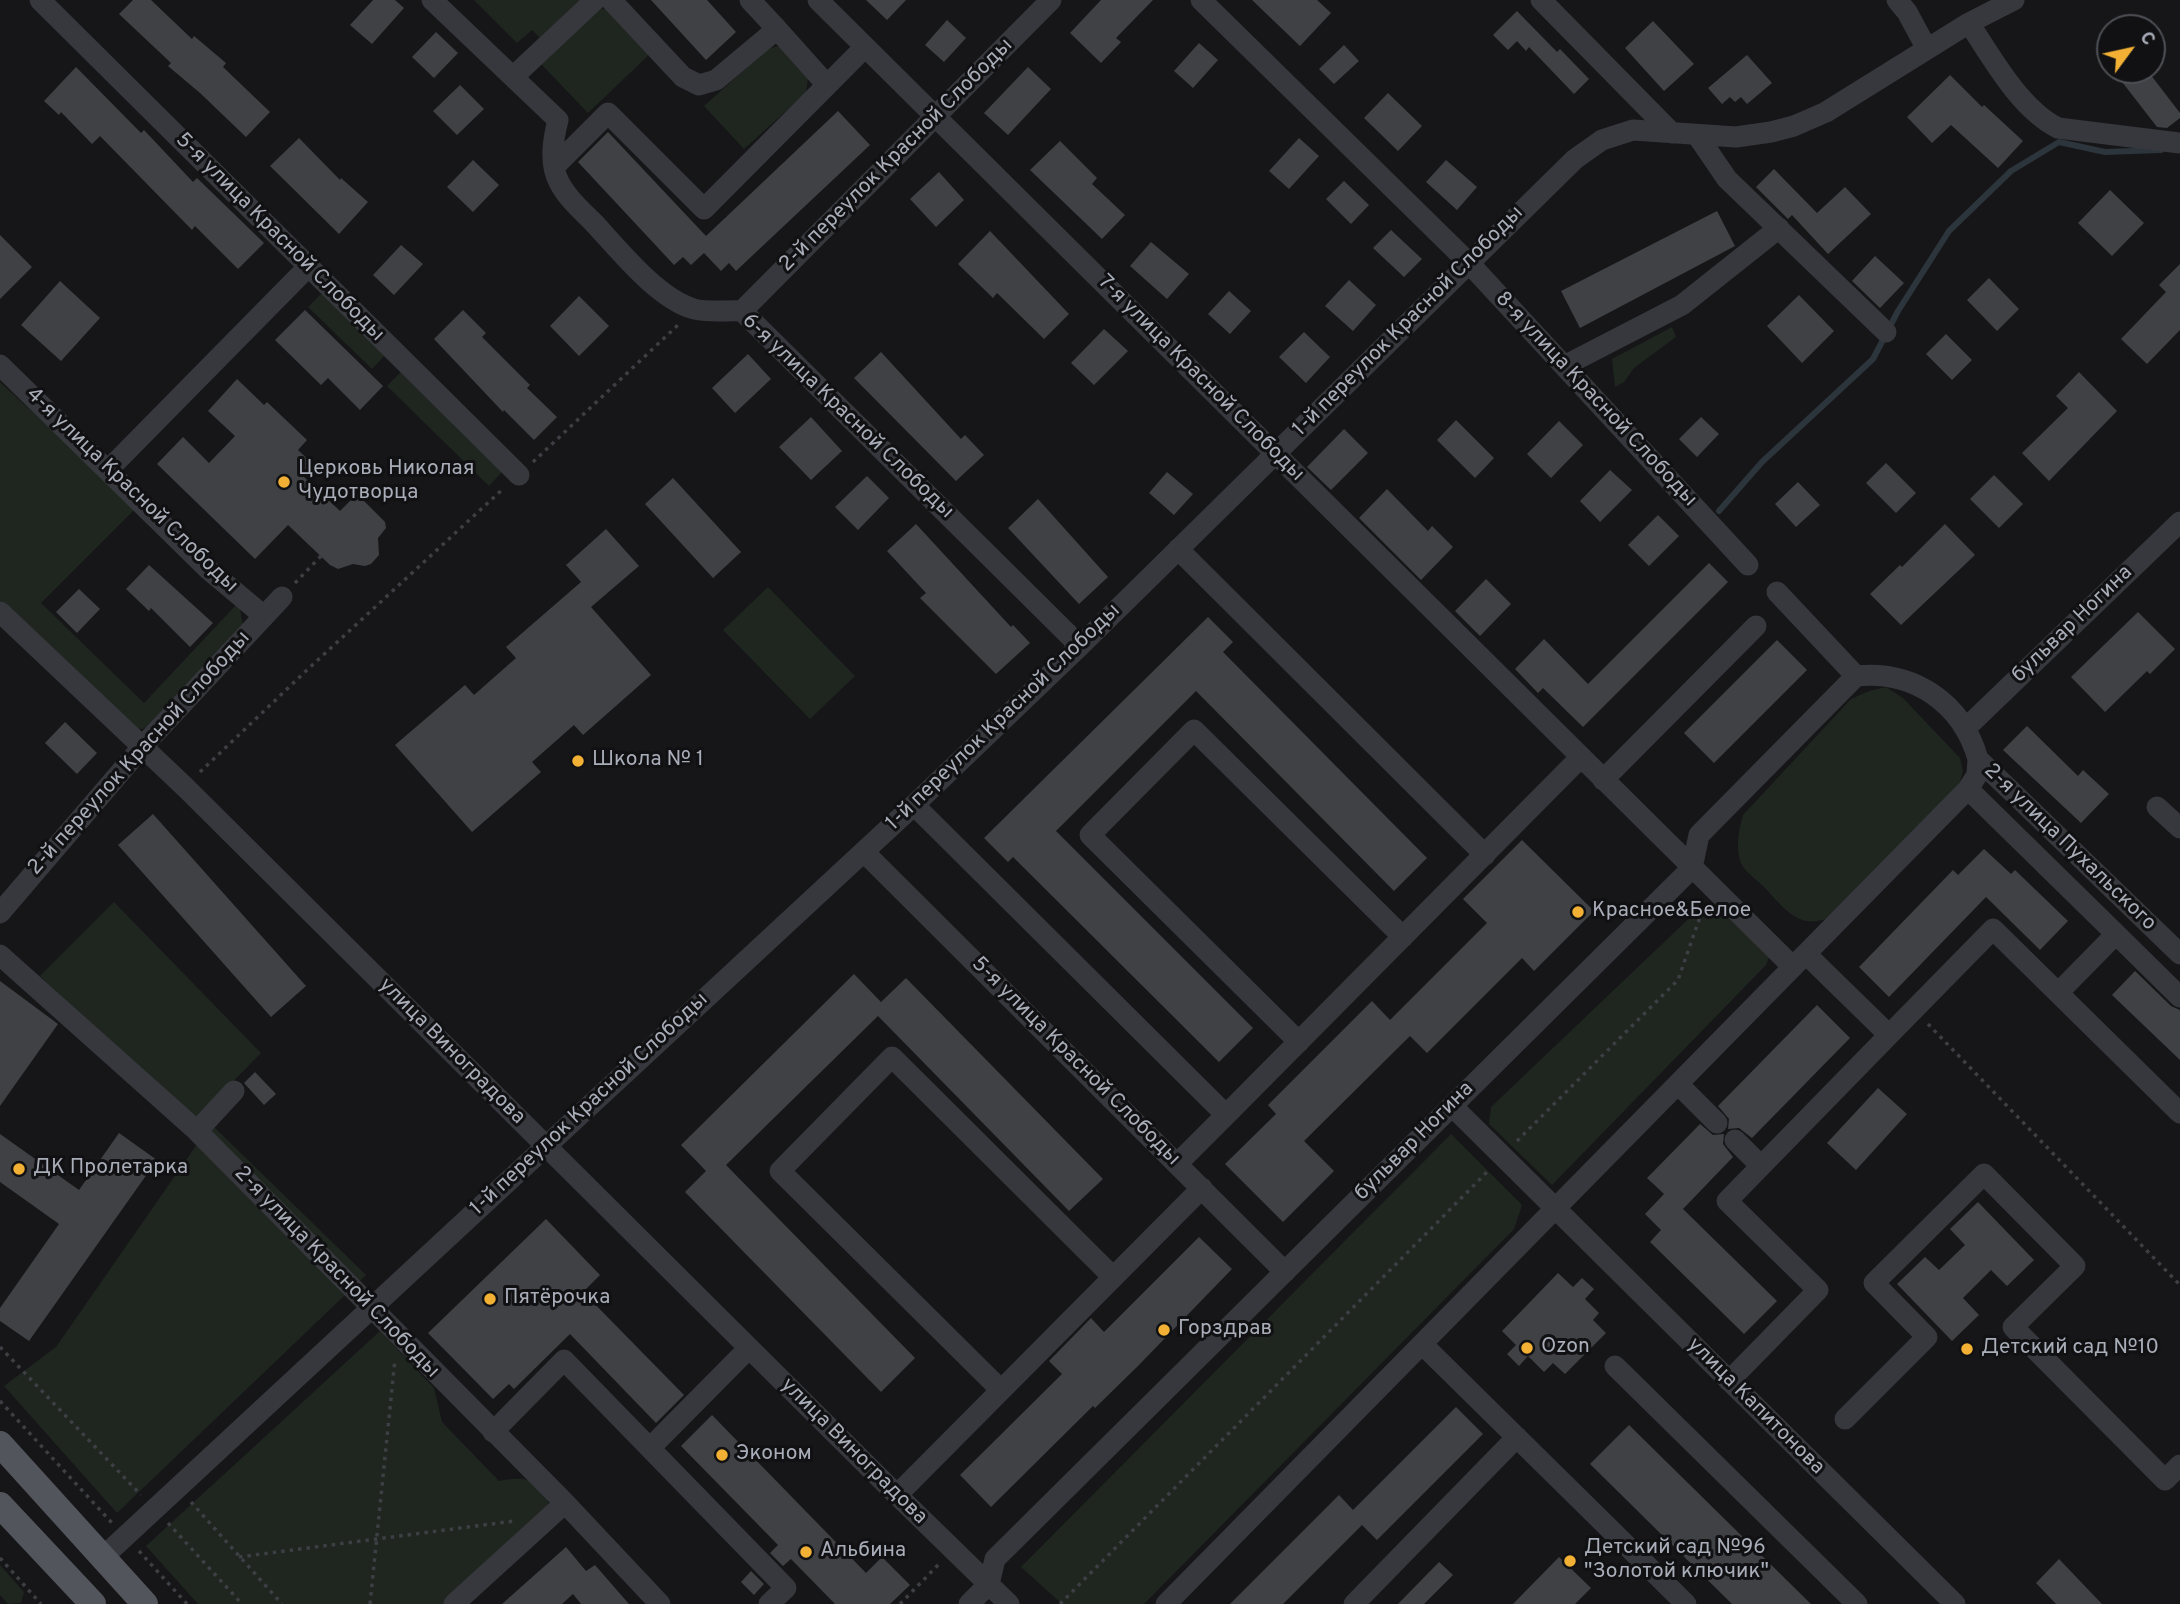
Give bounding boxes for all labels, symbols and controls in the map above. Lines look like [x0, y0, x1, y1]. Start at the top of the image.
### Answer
north arrow [2096, 14, 2166, 84]
text: С [2134, 27, 2160, 50]
street label: 2-й переулок Красной Слободы [775, 34, 1019, 278]
street label: 5-я улица Красной Слободы [169, 128, 389, 348]
street label: 1-й переулок Красной Слободы [1288, 201, 1530, 443]
street label: 7-я улица Красной Слободы [1091, 270, 1309, 488]
street label: 8-я улица Красной Слободы [1489, 287, 1701, 513]
street label: 6-я улица Красной Слободы [736, 309, 958, 525]
street label: 4-я улица Красной Слободы [20, 383, 242, 599]
place label: Церковь Николая Чудотворца [298, 457, 474, 507]
marker: Церковь Николая Чудотворца [276, 474, 292, 490]
street label: бульвар Ногина [2008, 561, 2138, 689]
street label: 1-й переулок Красной Слободы [882, 599, 1126, 837]
street label: 2-й переулок Красной Слободы [24, 627, 256, 881]
place label: Школа № 1 [592, 748, 704, 774]
marker: Школа № 1 [570, 753, 586, 769]
street label: 2-я улица Пухальского [1978, 759, 2160, 937]
place label: Красное&Белое [1592, 899, 1751, 925]
marker: Красное&Белое [1570, 904, 1586, 920]
street label: 5-я улица Красной Слободы [965, 952, 1185, 1172]
street label: улица Виноградова [372, 973, 530, 1131]
street label: 1-й переулок Красной Слободы [466, 988, 714, 1222]
street label: бульвар Ногина [1350, 1077, 1480, 1207]
place label: ДК Пролетарка [33, 1156, 188, 1182]
marker: ДК Пролетарка [11, 1161, 27, 1177]
street label: 2-я улица Красной Слободы [228, 1162, 444, 1384]
place label: Пятёрочка [504, 1286, 610, 1312]
marker: Пятёрочка [482, 1291, 498, 1307]
place label: Горздрав [1178, 1317, 1272, 1343]
marker: Горздрав [1156, 1322, 1172, 1338]
street label: улица Капитонова [1681, 1333, 1829, 1481]
place label: Ozon [1541, 1335, 1590, 1361]
place label: Детский сад №10 [1981, 1336, 2159, 1362]
marker: Ozon [1519, 1340, 1535, 1356]
marker: Детский сад №10 [1959, 1341, 1975, 1357]
street label: улица Виноградова [774, 1373, 932, 1531]
place label: Эконом [736, 1442, 812, 1468]
marker: Эконом [714, 1447, 730, 1463]
place label: Детский сад №96 "Золотой ключик" [1584, 1536, 1769, 1586]
place label: Альбина [820, 1539, 906, 1565]
marker: Альбина [798, 1544, 814, 1560]
marker: Детский сад №96 "Золотой ключик" [1562, 1553, 1578, 1569]

